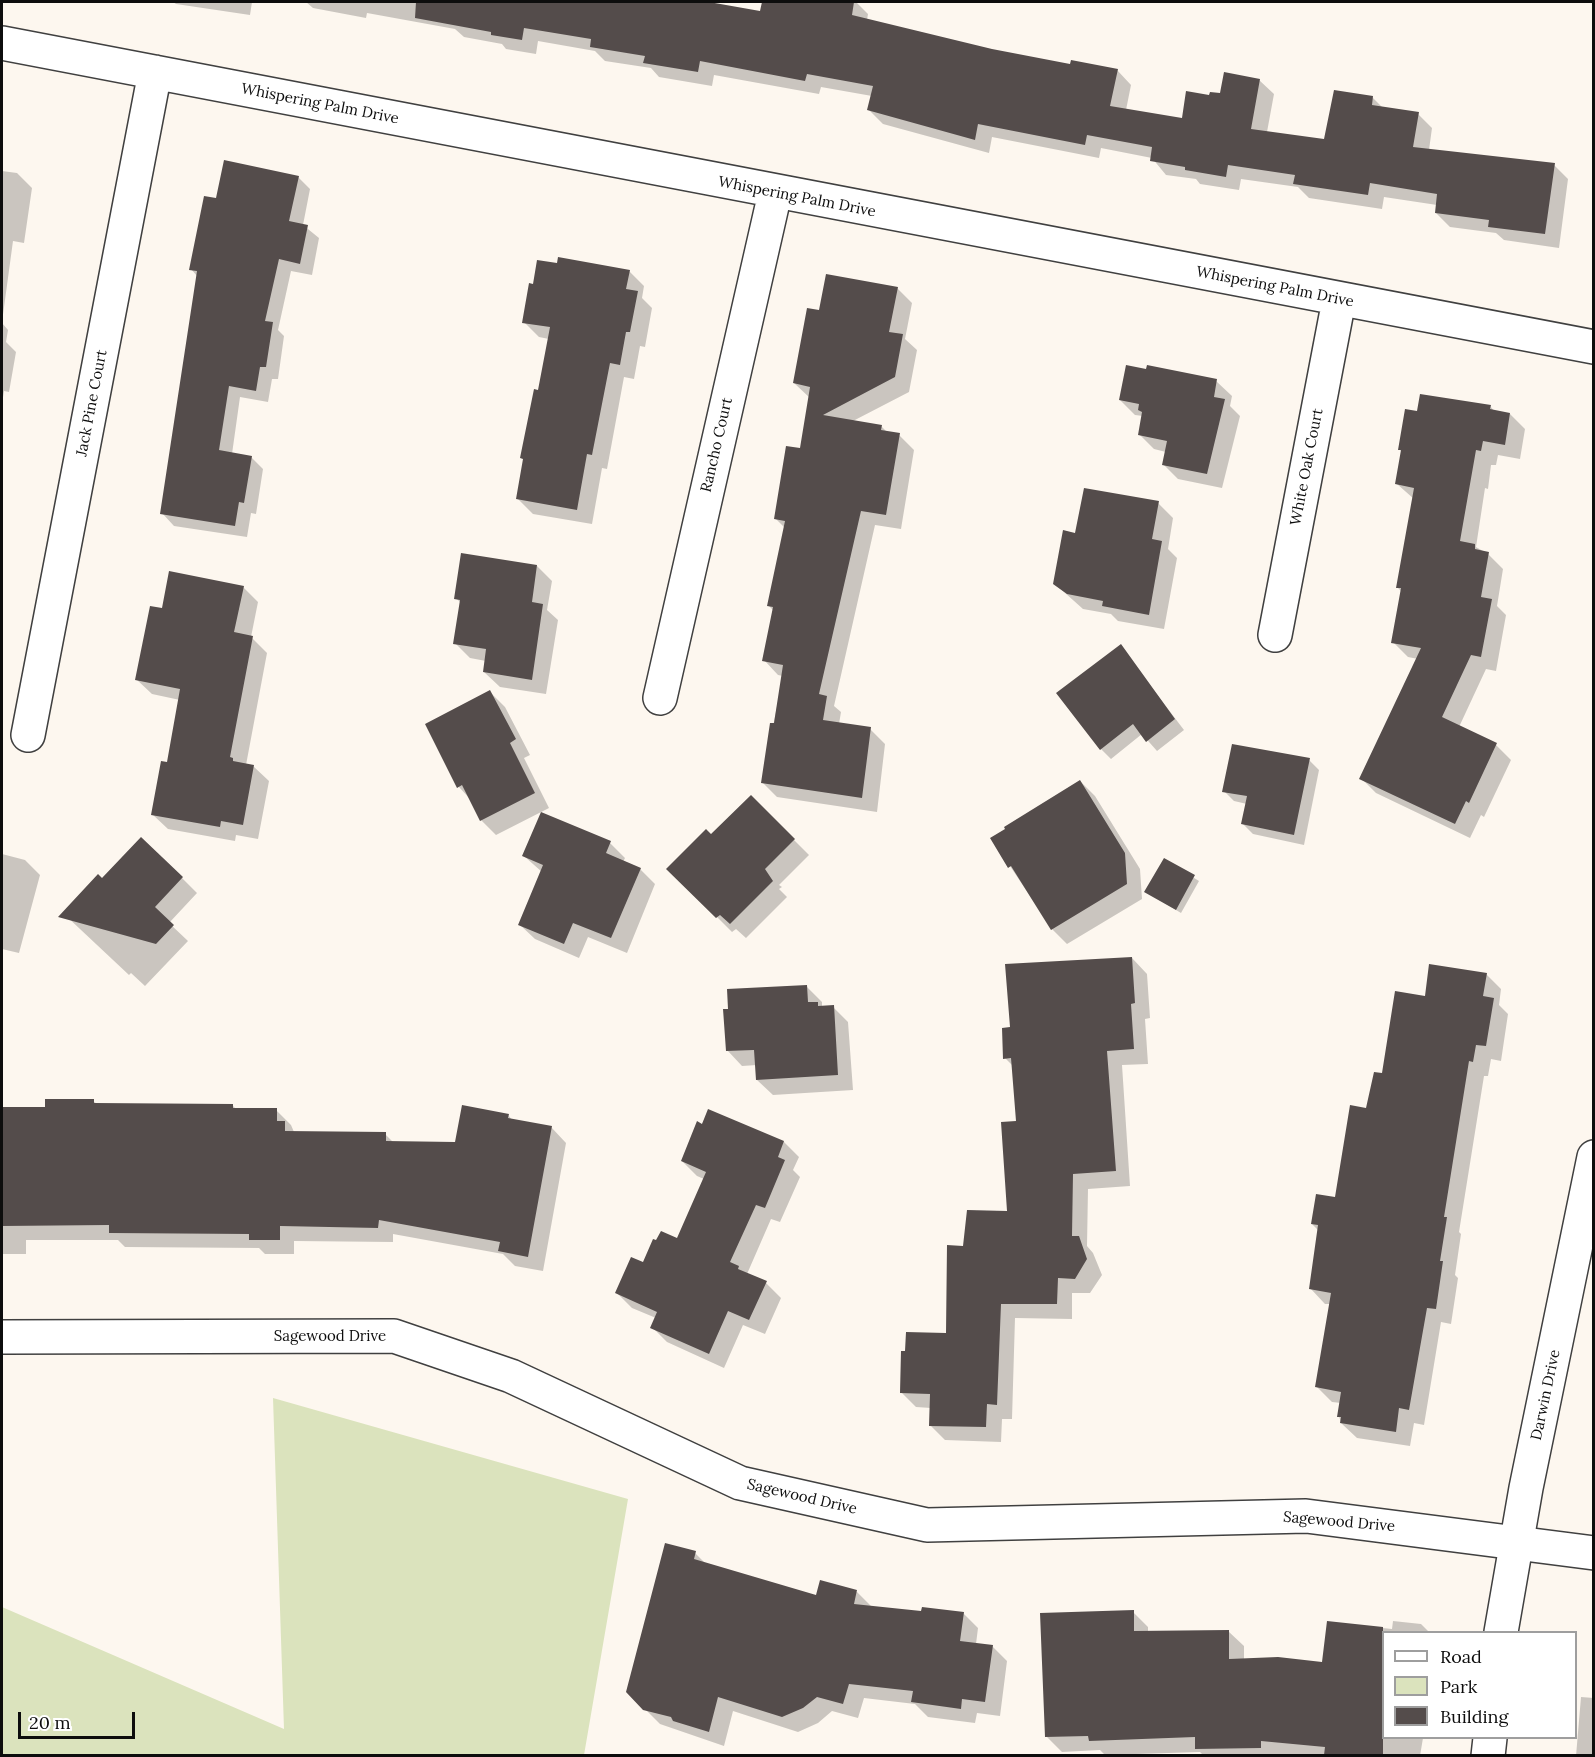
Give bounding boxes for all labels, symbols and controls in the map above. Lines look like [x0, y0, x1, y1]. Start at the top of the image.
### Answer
street label: Whispering Palm Drive [240, 80, 400, 128]
street label: Whispering Palm Drive [717, 173, 877, 221]
street label: Whispering Palm Drive [1195, 263, 1355, 311]
street label: Jack Pine Court [73, 348, 111, 458]
street label: Rancho Court [697, 396, 737, 494]
street label: White Oak Court [1287, 407, 1327, 527]
street label: Sagewood Drive [274, 1328, 386, 1346]
street label: Darwin Drive [1528, 1348, 1564, 1442]
street label: Sagewood Drive [745, 1476, 859, 1518]
street label: Sagewood Drive [1282, 1508, 1396, 1536]
legend [1382, 1631, 1577, 1739]
text: Road [1440, 1645, 1482, 1668]
text: Park [1440, 1675, 1477, 1698]
scale bar [21, 1700, 138, 1738]
text: Building [1440, 1705, 1508, 1728]
text: 20 m [29, 1711, 71, 1734]

